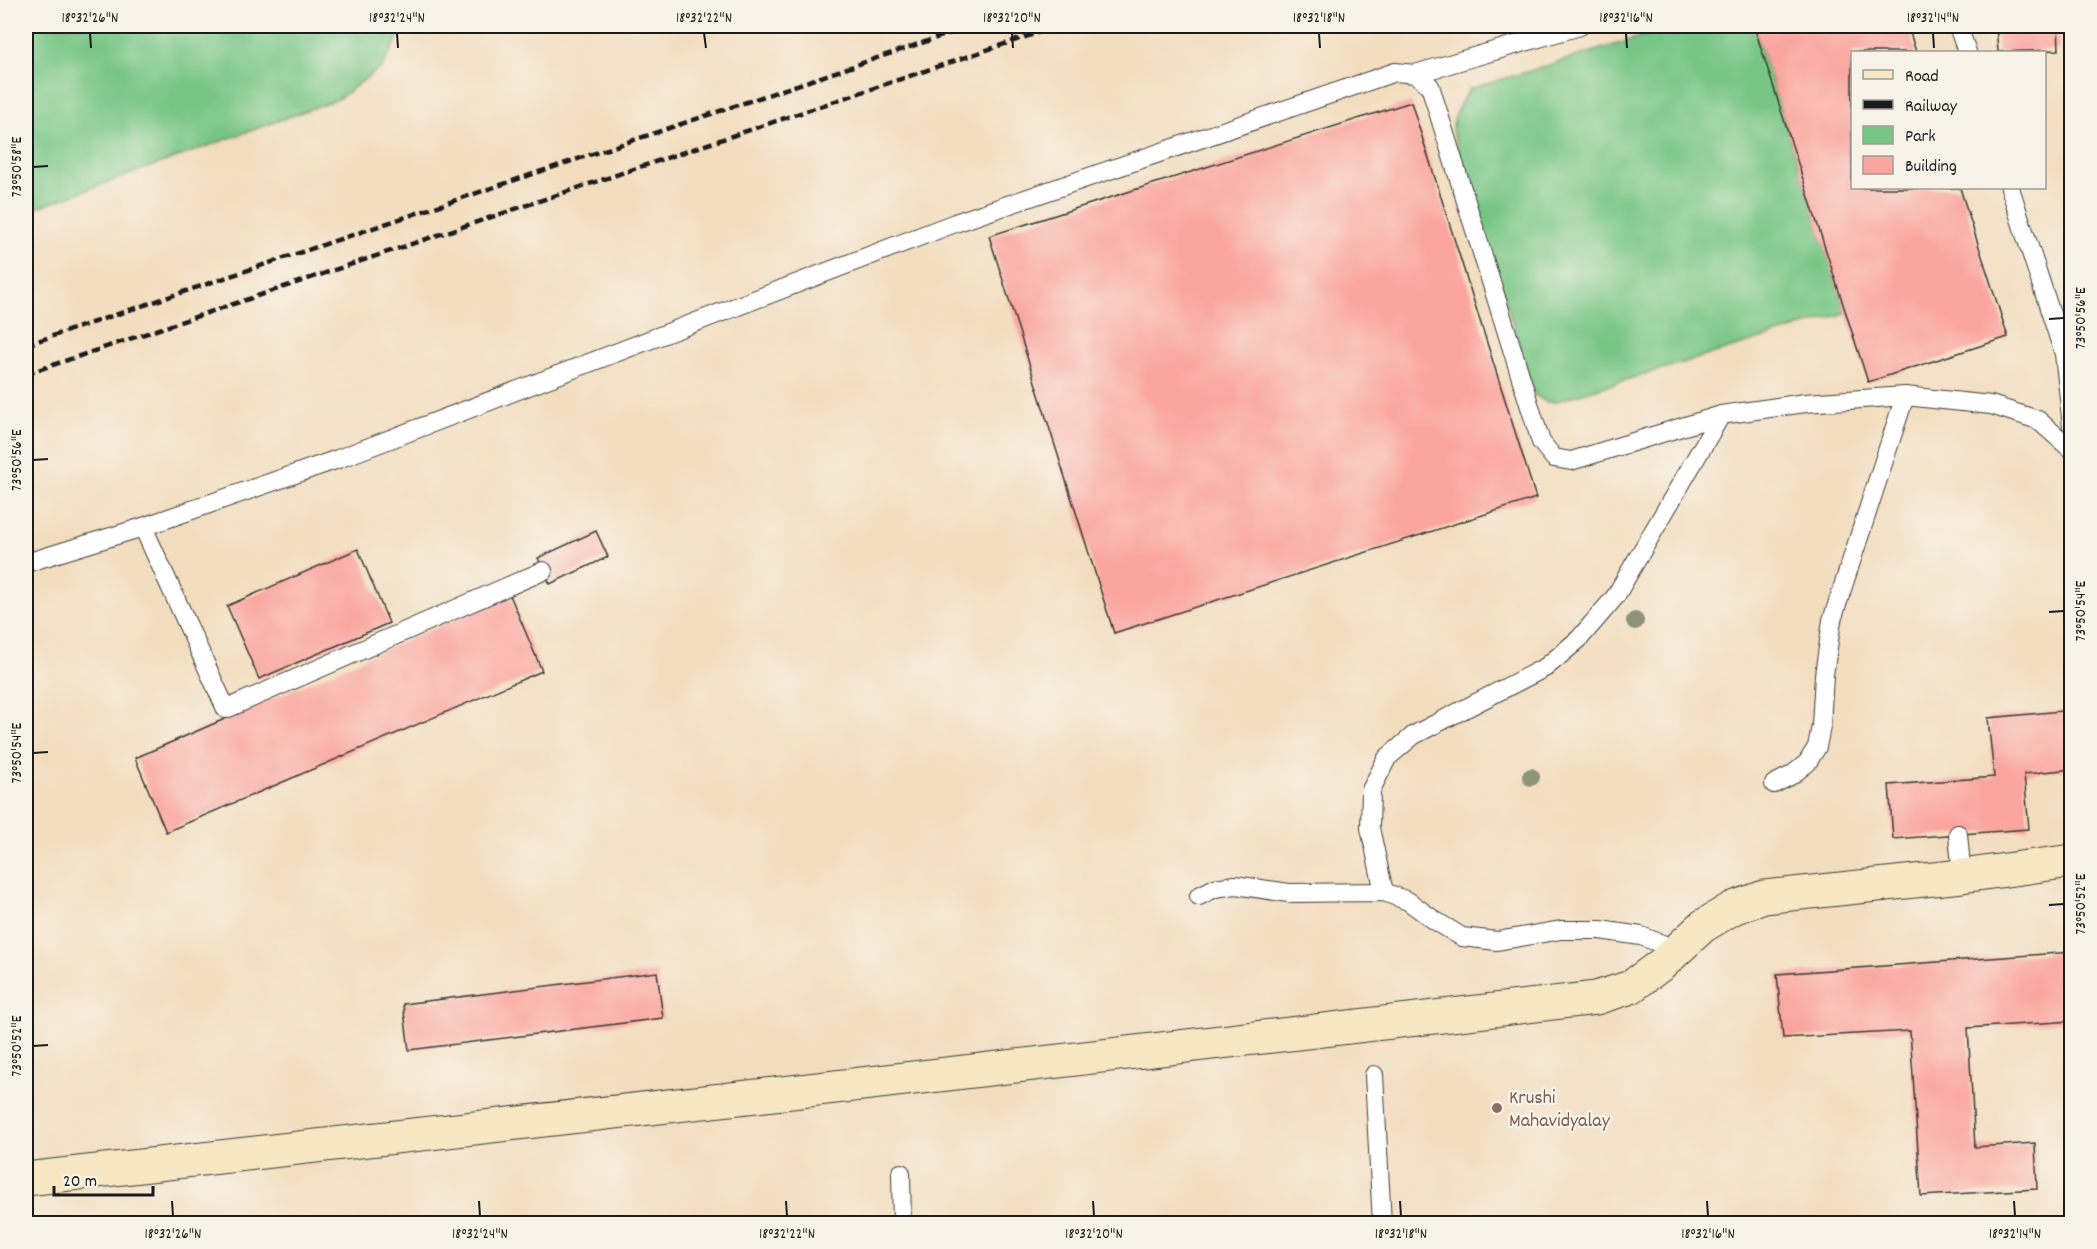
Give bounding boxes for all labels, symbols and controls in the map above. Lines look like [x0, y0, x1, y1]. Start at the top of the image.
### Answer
text: 18°32'26"N [62, 8, 118, 30]
text: 18°32'24"N [369, 8, 425, 30]
text: 18°32'22"N [676, 8, 732, 30]
text: 18°32'20"N [983, 8, 1041, 30]
text: 18°32'18"N [1293, 8, 1345, 30]
text: 18°32'16"N [1599, 8, 1653, 30]
text: 18°32'14"N [1907, 8, 1959, 30]
legend [1851, 51, 2046, 189]
text: Road [1905, 65, 1939, 90]
text: Railway [1905, 95, 1958, 120]
text: Park [1905, 125, 1936, 150]
text: 73°50'58"E [7, 137, 29, 197]
text: Building [1905, 155, 1957, 180]
text: 73°50'56"E [2071, 287, 2093, 349]
text: 73°50'56"E [7, 429, 29, 491]
text: 73°50'54"E [2071, 581, 2093, 641]
text: 73°50'54"E [7, 723, 29, 783]
text: 73°50'52"E [2071, 873, 2093, 934]
text: 73°50'52"E [7, 1015, 29, 1076]
place label: Krushi Mahavidyalay [1509, 1085, 1611, 1136]
marker: Krushi Mahavidyalay [1490, 1101, 1504, 1115]
scale bar [54, 1159, 153, 1197]
text: 20 m [63, 1170, 97, 1195]
text: 18°32'26"N [145, 1224, 201, 1246]
text: 18°32'24"N [452, 1224, 508, 1246]
text: 18°32'22"N [759, 1224, 815, 1246]
text: 18°32'20"N [1065, 1224, 1123, 1246]
text: 18°32'18"N [1375, 1224, 1427, 1246]
text: 18°32'16"N [1681, 1224, 1735, 1246]
text: 18°32'14"N [1989, 1224, 2041, 1246]

